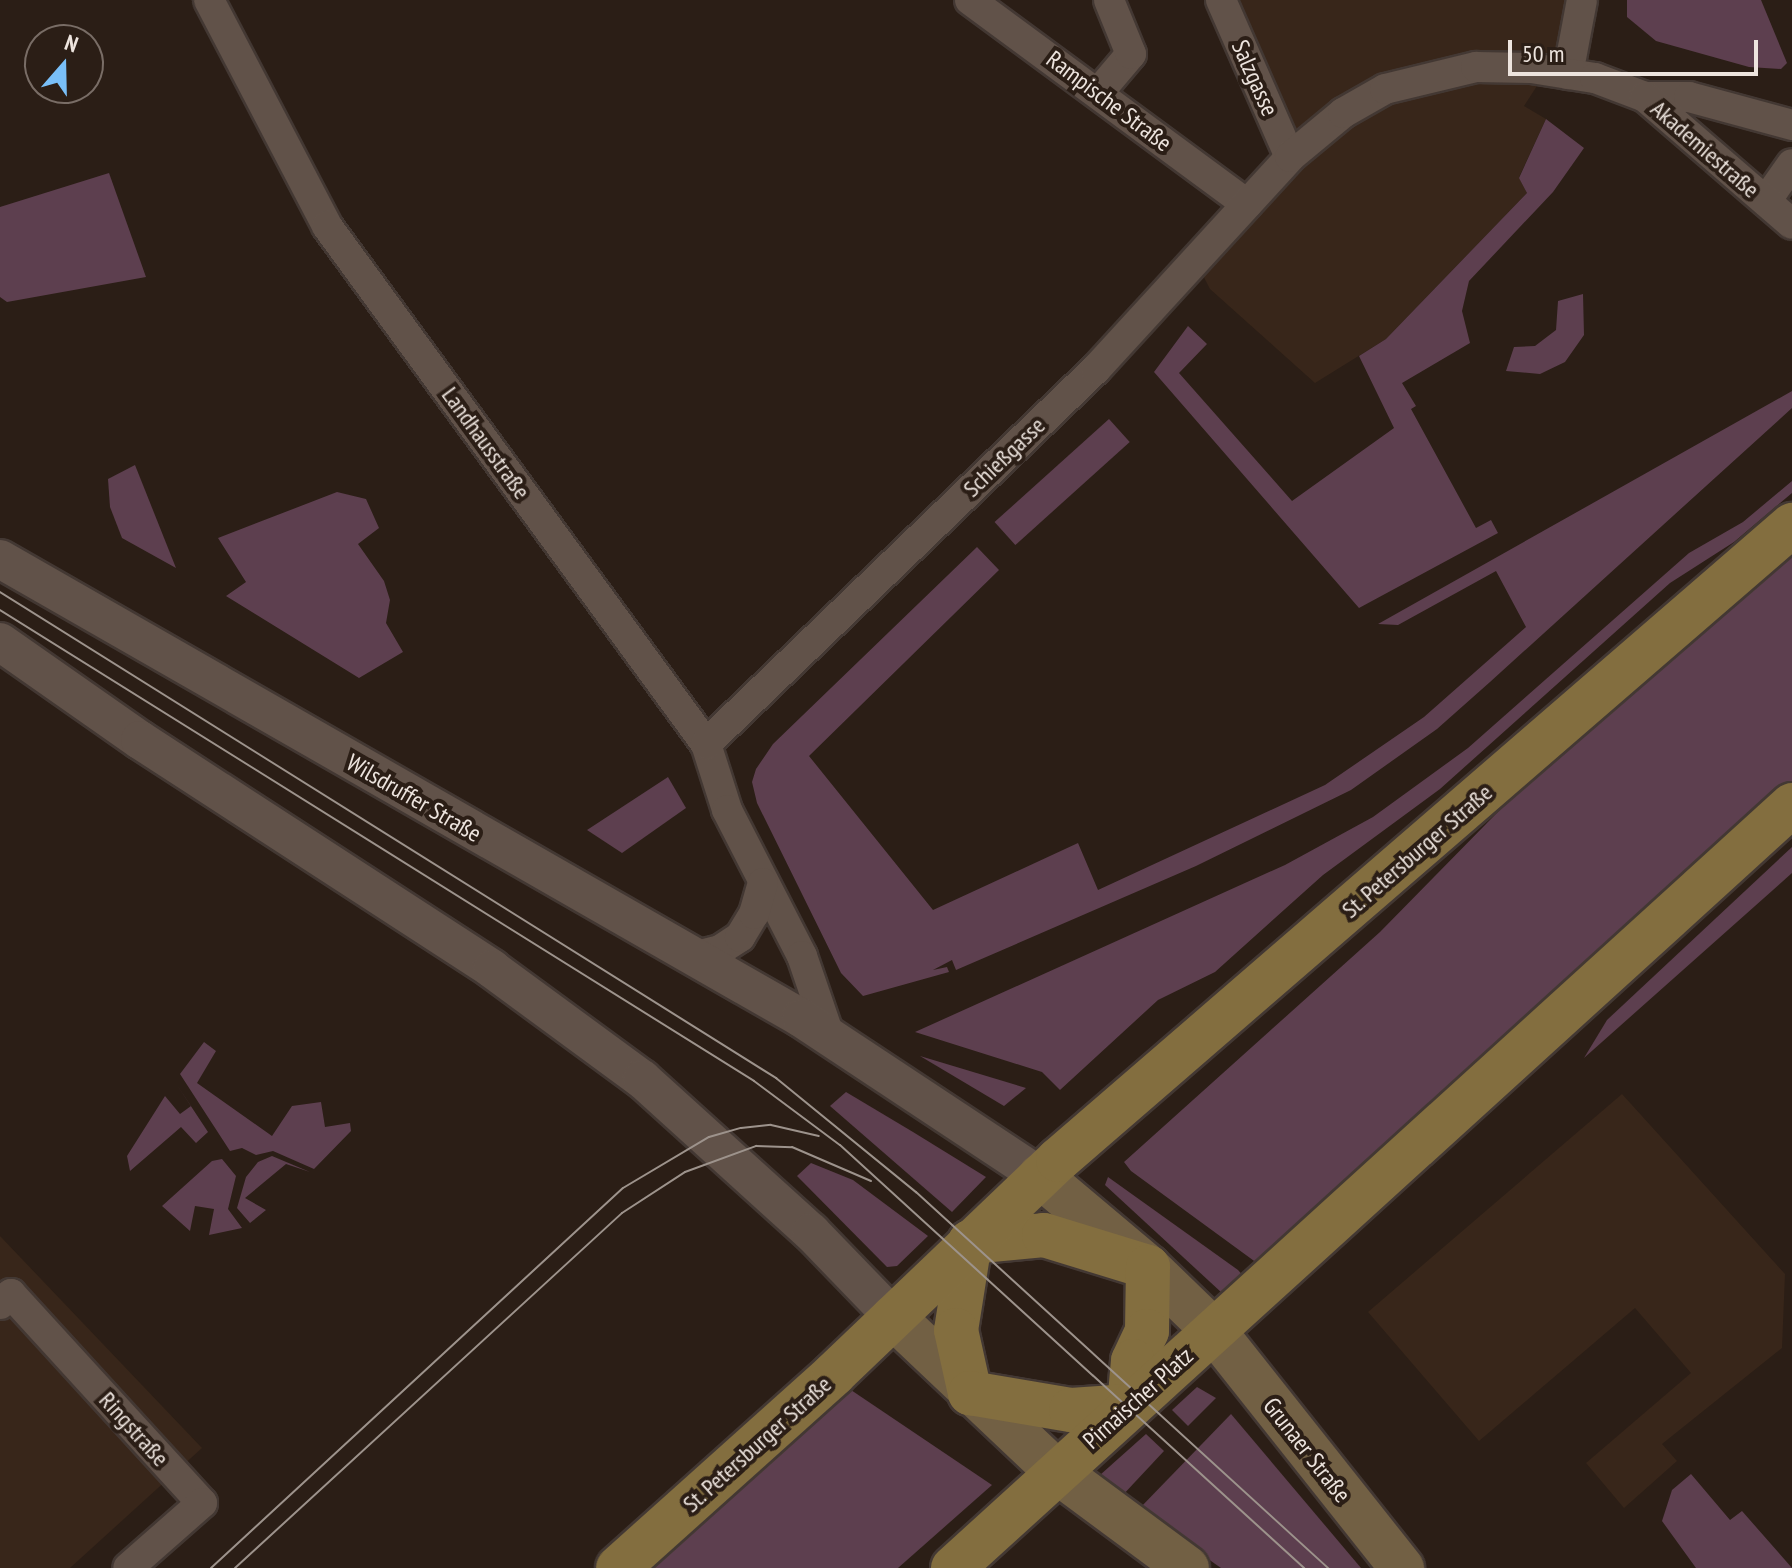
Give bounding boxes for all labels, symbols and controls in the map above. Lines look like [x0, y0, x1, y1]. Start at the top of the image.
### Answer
north arrow [24, 24, 104, 104]
scale bar [1512, 24, 1762, 74]
text: N [61, 28, 82, 59]
street label: Salzgasse [1226, 36, 1284, 120]
text: 50 m [1522, 38, 1564, 69]
street label: Rampische Straße [1041, 45, 1177, 157]
street label: Akademiestraße [1645, 94, 1765, 204]
street label: Landhausstraße [436, 381, 536, 505]
street label: Schießgasse [957, 411, 1051, 503]
street label: Wilsdruffer Straße [341, 748, 487, 848]
street label: St. Petersburger Straße [1335, 777, 1499, 925]
street label: Pirnaischer Platz [1077, 1341, 1199, 1455]
street label: St. Petersburger Straße [676, 1369, 838, 1519]
street label: Ringstraße [93, 1386, 175, 1472]
street label: Grunaer Straße [1257, 1392, 1357, 1508]

